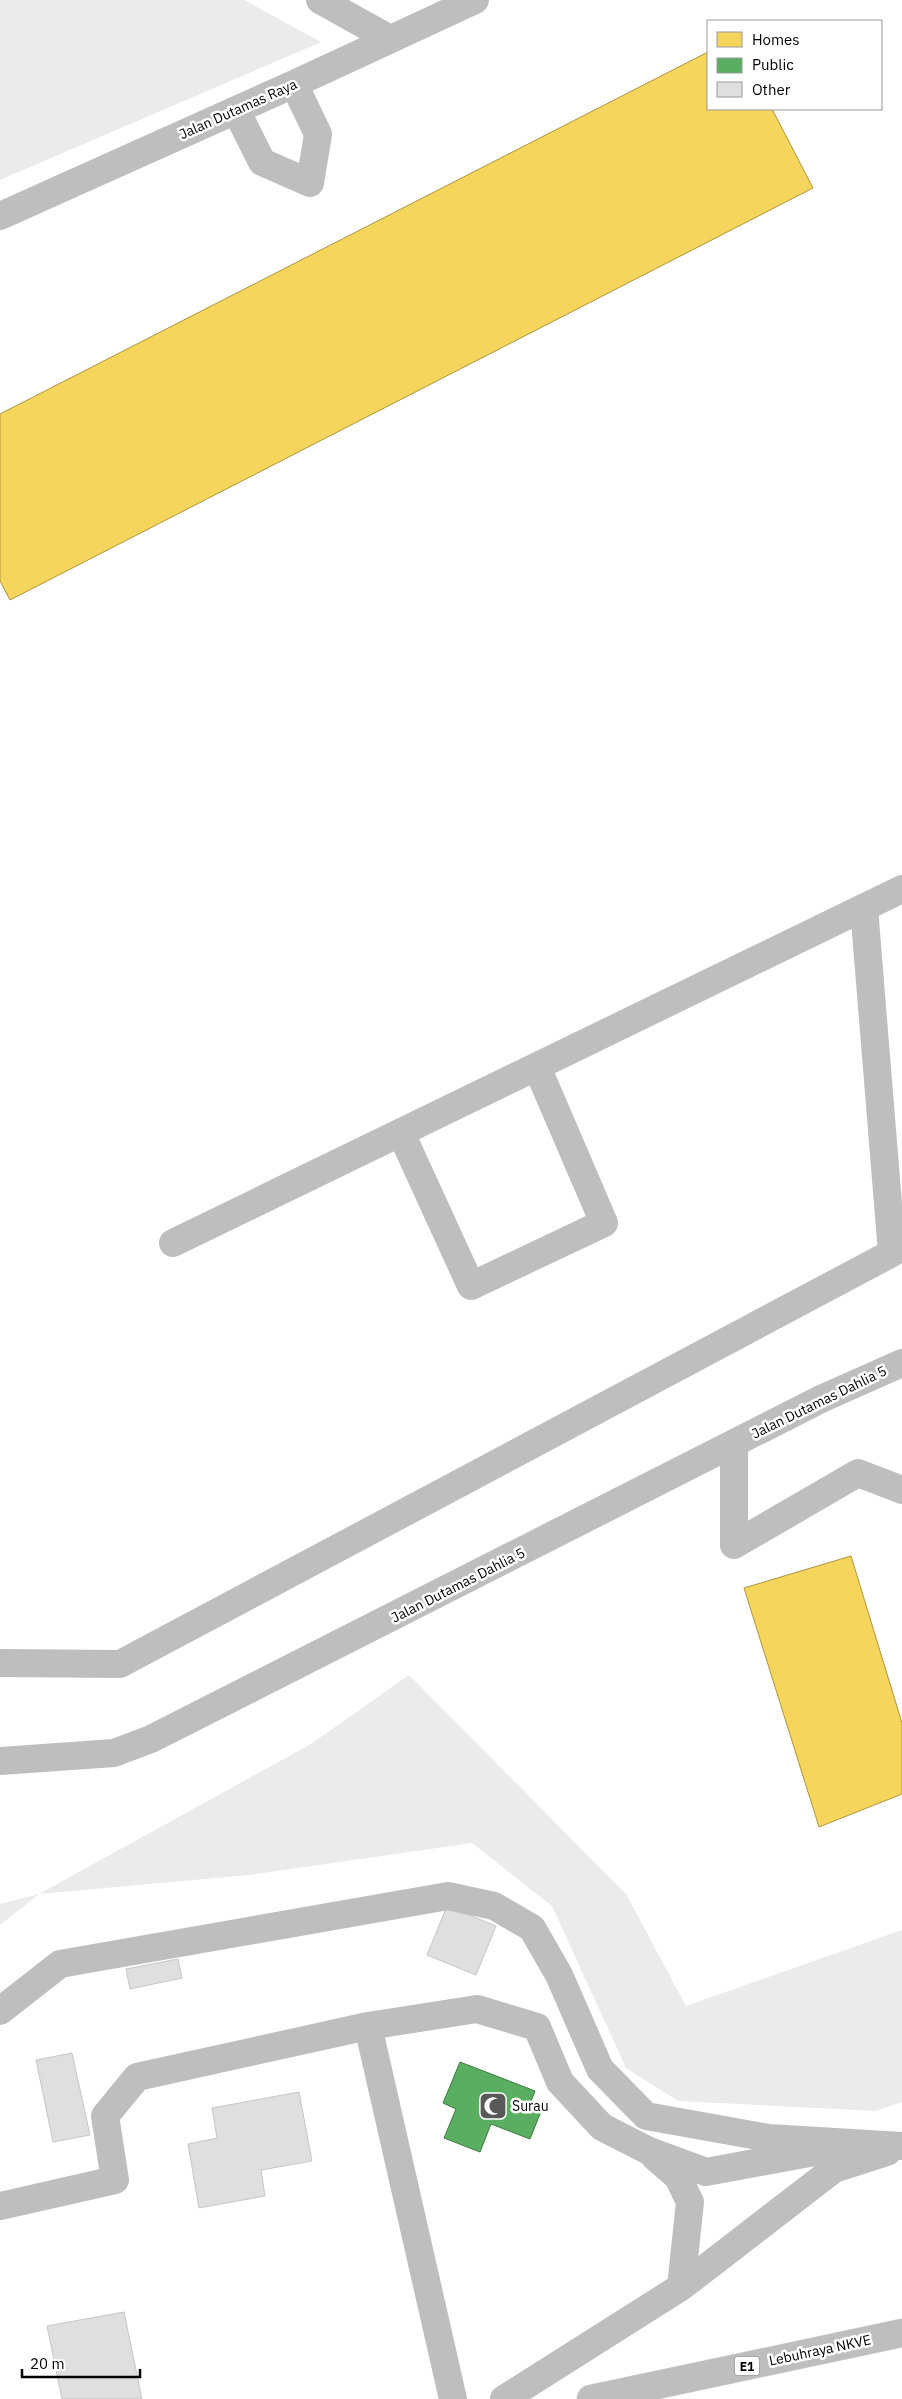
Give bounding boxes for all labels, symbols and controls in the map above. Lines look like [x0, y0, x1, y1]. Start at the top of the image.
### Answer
legend [707, 20, 882, 110]
text: Homes [752, 30, 800, 49]
text: Public [752, 55, 794, 74]
street label: Jalan Dutamas Raya [176, 75, 300, 143]
text: Other [752, 80, 791, 99]
street label: Jalan Dutamas Dahlia 5 [749, 1361, 889, 1443]
street label: Jalan Dutamas Dahlia 5 [388, 1543, 528, 1627]
mosque icon: Surau [478, 2091, 508, 2121]
place label: Surau [512, 2097, 549, 2115]
street label: Lebuhraya NKVE [767, 2330, 873, 2370]
scale bar [22, 2346, 140, 2378]
text: 20 m [30, 2354, 65, 2373]
road number: E1 [734, 2356, 760, 2376]

